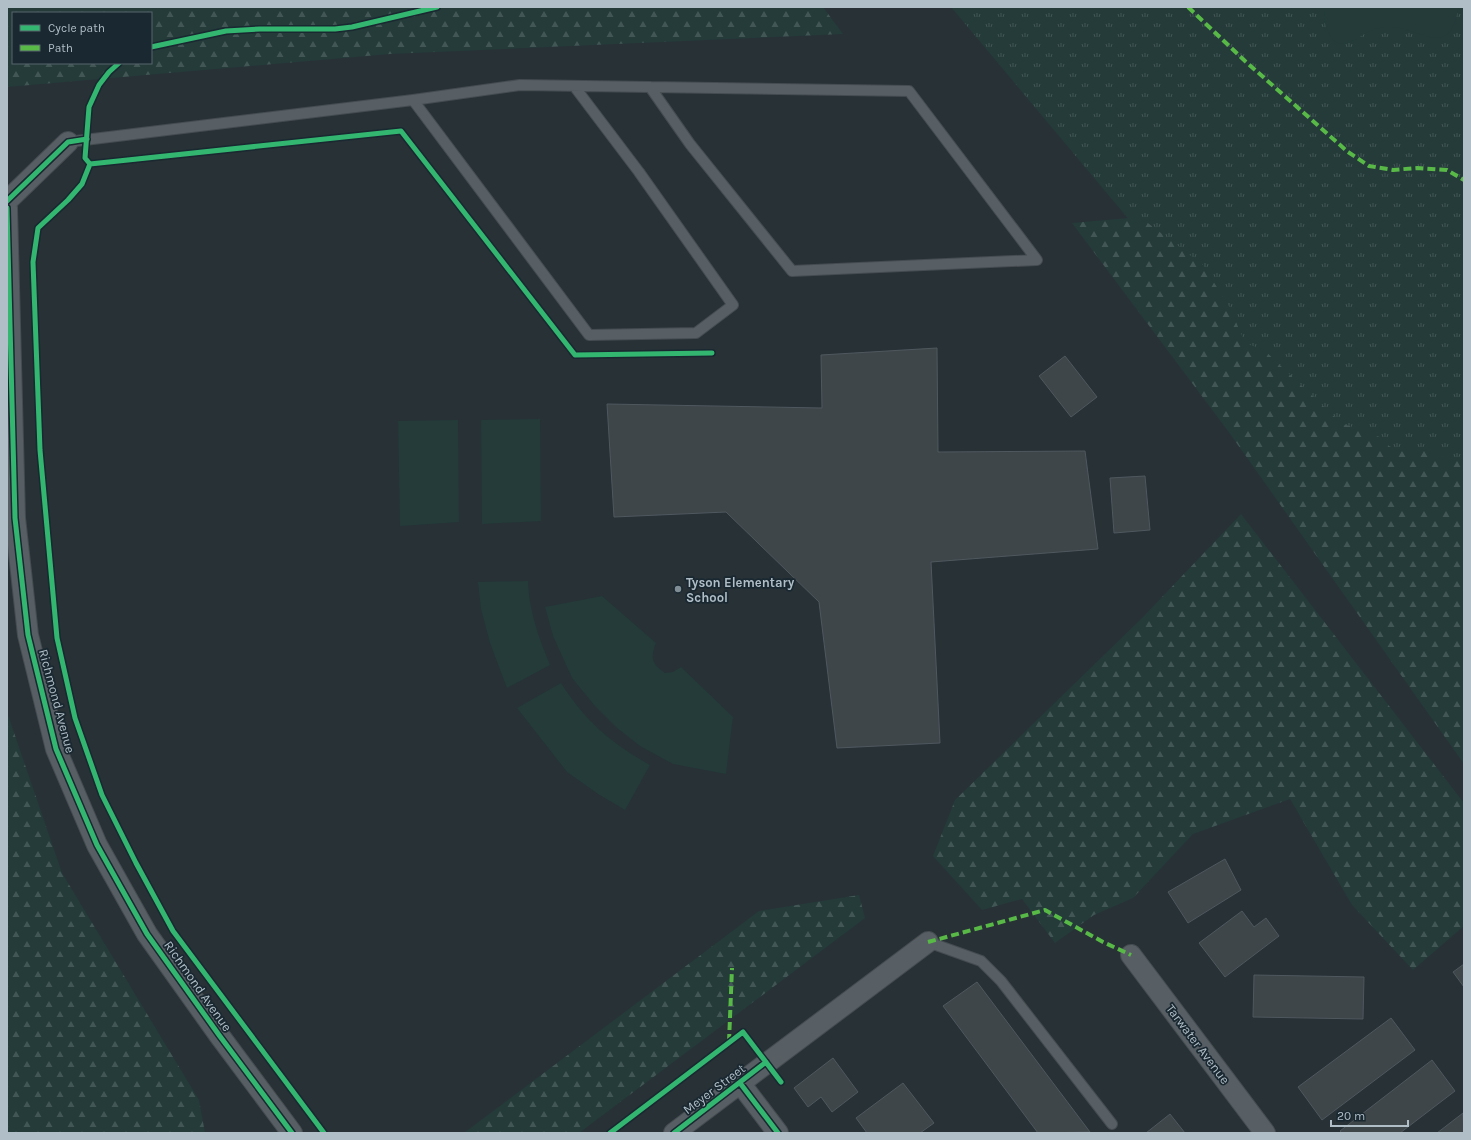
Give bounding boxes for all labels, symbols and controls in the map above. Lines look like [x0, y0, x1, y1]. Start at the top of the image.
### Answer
legend [12, 12, 152, 64]
text: Cycle path [48, 21, 105, 35]
text: Path [48, 41, 73, 55]
place label: Tyson Elementary School [686, 575, 795, 605]
marker: Tyson Elementary School [673, 584, 683, 594]
street label: Richmond Avenue [36, 647, 78, 755]
street label: Richmond Avenue [161, 938, 235, 1034]
street label: Tarwater Avenue [1163, 1001, 1233, 1087]
street label: Meyer Street [680, 1061, 748, 1117]
scale bar [1331, 1102, 1408, 1128]
text: 20 m [1337, 1109, 1365, 1123]

